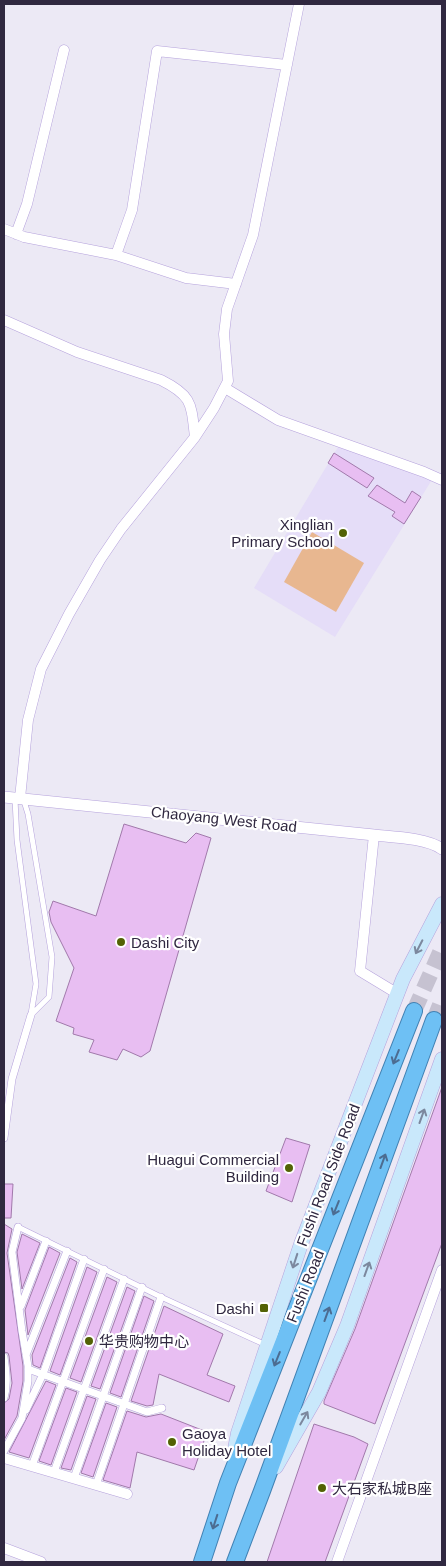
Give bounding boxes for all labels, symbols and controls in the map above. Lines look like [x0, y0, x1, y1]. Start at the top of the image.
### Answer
place label: Xinglian Primary School [231, 516, 333, 550]
marker: Xinglian Primary School [337, 527, 349, 539]
street label: Chaoyang West Road [150, 803, 298, 835]
place label: Dashi City [131, 934, 200, 951]
marker: Dashi City [115, 936, 127, 948]
one-way arrow [414, 940, 424, 955]
one-way arrow [391, 1048, 400, 1064]
street label: Fushi Road Side Road [293, 1101, 363, 1249]
one-way arrow [418, 1109, 427, 1124]
place label: Huagui Commercial Building [147, 1151, 279, 1185]
one-way arrow [379, 1154, 388, 1169]
marker: Huagui Commercial Building [283, 1162, 295, 1174]
one-way arrow [331, 1200, 340, 1215]
street label: Fushi Road [283, 1247, 327, 1325]
one-way arrow [290, 1253, 299, 1268]
one-way arrow [363, 1262, 372, 1277]
place label: Dashi [216, 1300, 254, 1317]
marker: Dashi [258, 1302, 270, 1314]
one-way arrow [323, 1306, 332, 1322]
place label: 华贵购物中心 [99, 1333, 189, 1350]
marker: 华贵购物中心 [83, 1335, 95, 1347]
one-way arrow [271, 1351, 281, 1366]
one-way arrow [299, 1411, 309, 1426]
place label: Gaoya Holiday Hotel [182, 1425, 271, 1459]
marker: Gaoya Holiday Hotel [166, 1436, 178, 1448]
place label: 大石家私城B座 [332, 1480, 432, 1497]
marker: 大石家私城B座 [316, 1482, 328, 1494]
one-way arrow [210, 1514, 219, 1530]

